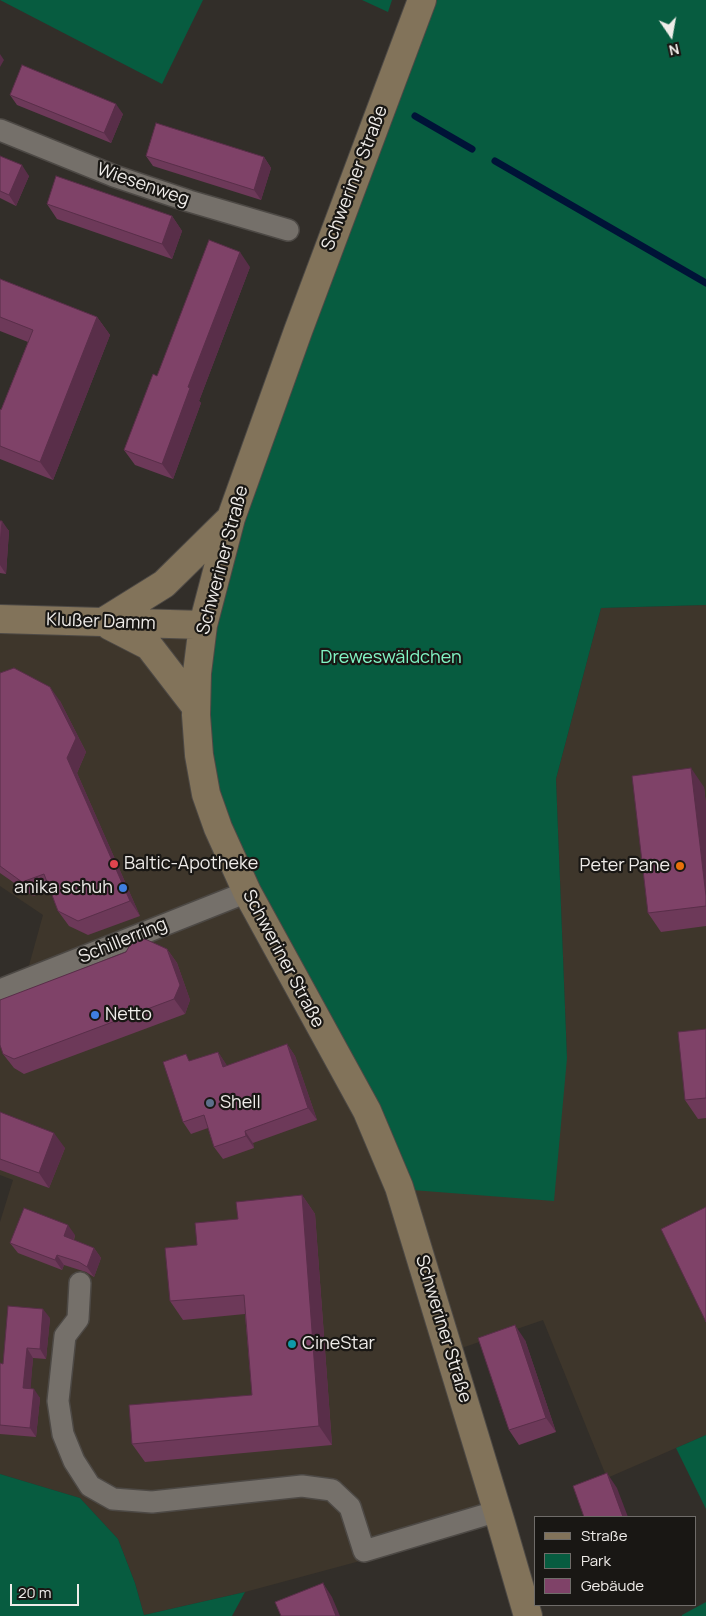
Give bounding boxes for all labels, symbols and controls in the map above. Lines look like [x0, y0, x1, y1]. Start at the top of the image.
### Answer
north arrow [646, 10, 696, 60]
text: N [667, 40, 681, 60]
street label: Schweriner Straße [317, 103, 393, 253]
street label: Wiesenweg [94, 159, 192, 211]
street label: Schweriner Straße [193, 483, 253, 637]
street label: Klußer Damm [46, 609, 156, 635]
park label: Dreweswäldchen [320, 647, 462, 669]
place label: Baltic-Apotheke [124, 853, 258, 875]
place label: Peter Pane [580, 855, 670, 877]
marker: Baltic-Apotheke [108, 858, 120, 870]
marker: Peter Pane [674, 860, 686, 872]
place label: anika schuh [14, 877, 113, 899]
marker: anika schuh [117, 882, 129, 894]
street label: Schweriner Straße [237, 886, 329, 1032]
street label: Schillerring [76, 913, 170, 969]
place label: Netto [105, 1004, 152, 1026]
marker: Netto [89, 1009, 101, 1021]
place label: Shell [220, 1092, 261, 1114]
marker: Shell [204, 1097, 216, 1109]
street label: Schweriner Straße [410, 1252, 476, 1406]
place label: CineStar [302, 1333, 375, 1355]
marker: CineStar [286, 1338, 298, 1350]
legend [534, 1516, 696, 1606]
text: Straße [581, 1525, 627, 1546]
text: Park [581, 1550, 611, 1571]
scale bar [12, 1574, 81, 1606]
text: Gebäude [581, 1575, 644, 1596]
text: 20 m [18, 1582, 51, 1603]

